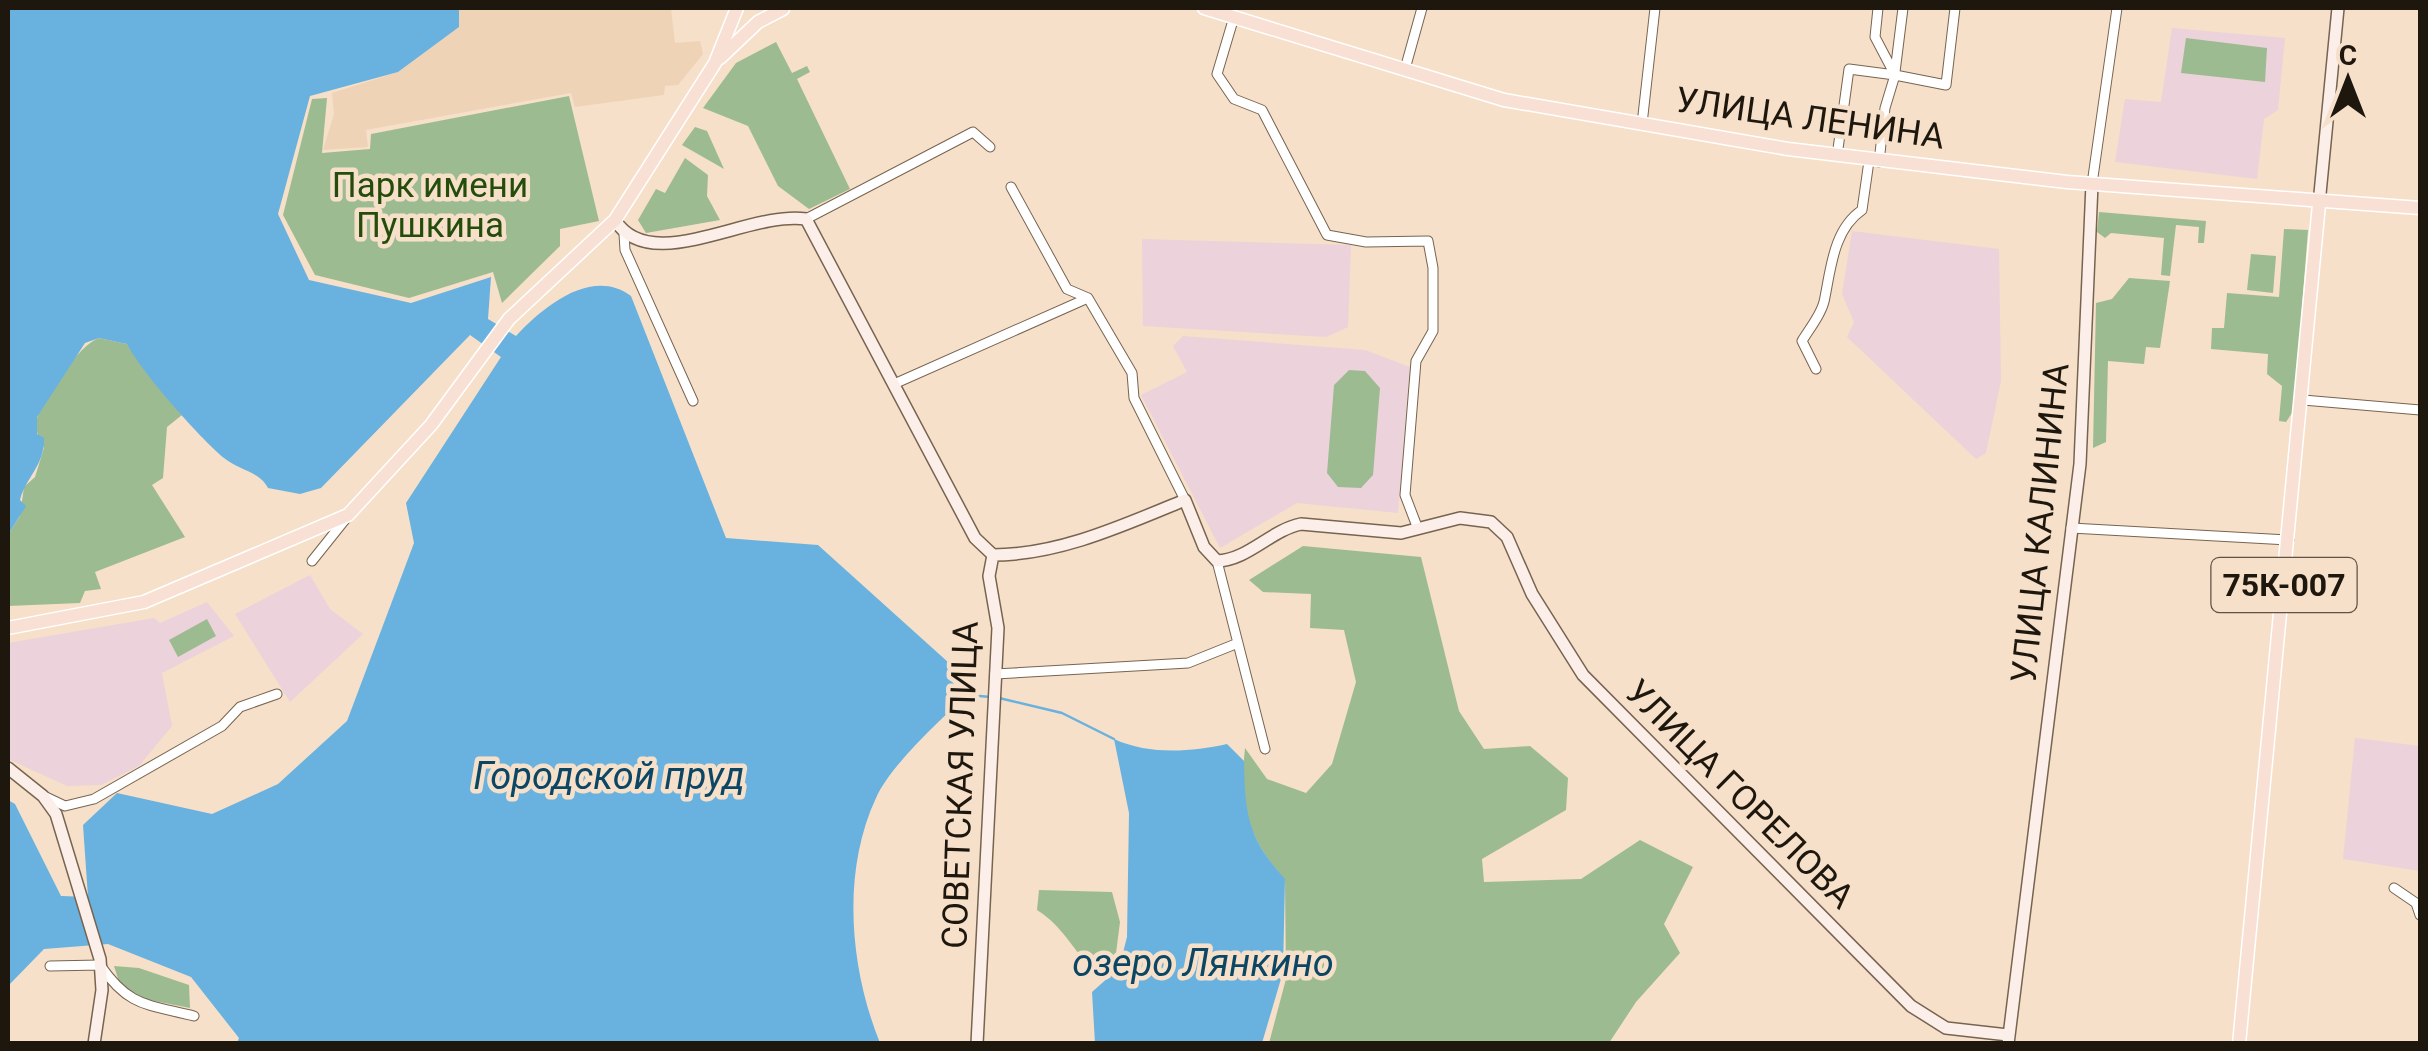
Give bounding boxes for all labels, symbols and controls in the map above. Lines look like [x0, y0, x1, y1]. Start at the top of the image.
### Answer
north arrow [2298, 30, 2398, 130]
text: С [2339, 39, 2357, 72]
street label: УЛИЦА ЛЕНИНА [1673, 79, 1947, 158]
park label: Парк имени Пушкина [332, 165, 528, 246]
street label: УЛИЦА КАЛИНИНА [2003, 361, 2078, 685]
road number: 75К-007 [2212, 558, 2356, 612]
street label: СОВЕТСКАЯ УЛИЦА [934, 620, 987, 950]
street label: УЛИЦА ГОРЕЛОВА [1617, 672, 1862, 917]
water label: Городской пруд [473, 754, 745, 798]
water label: озеро Лянкино [1072, 941, 1334, 985]

